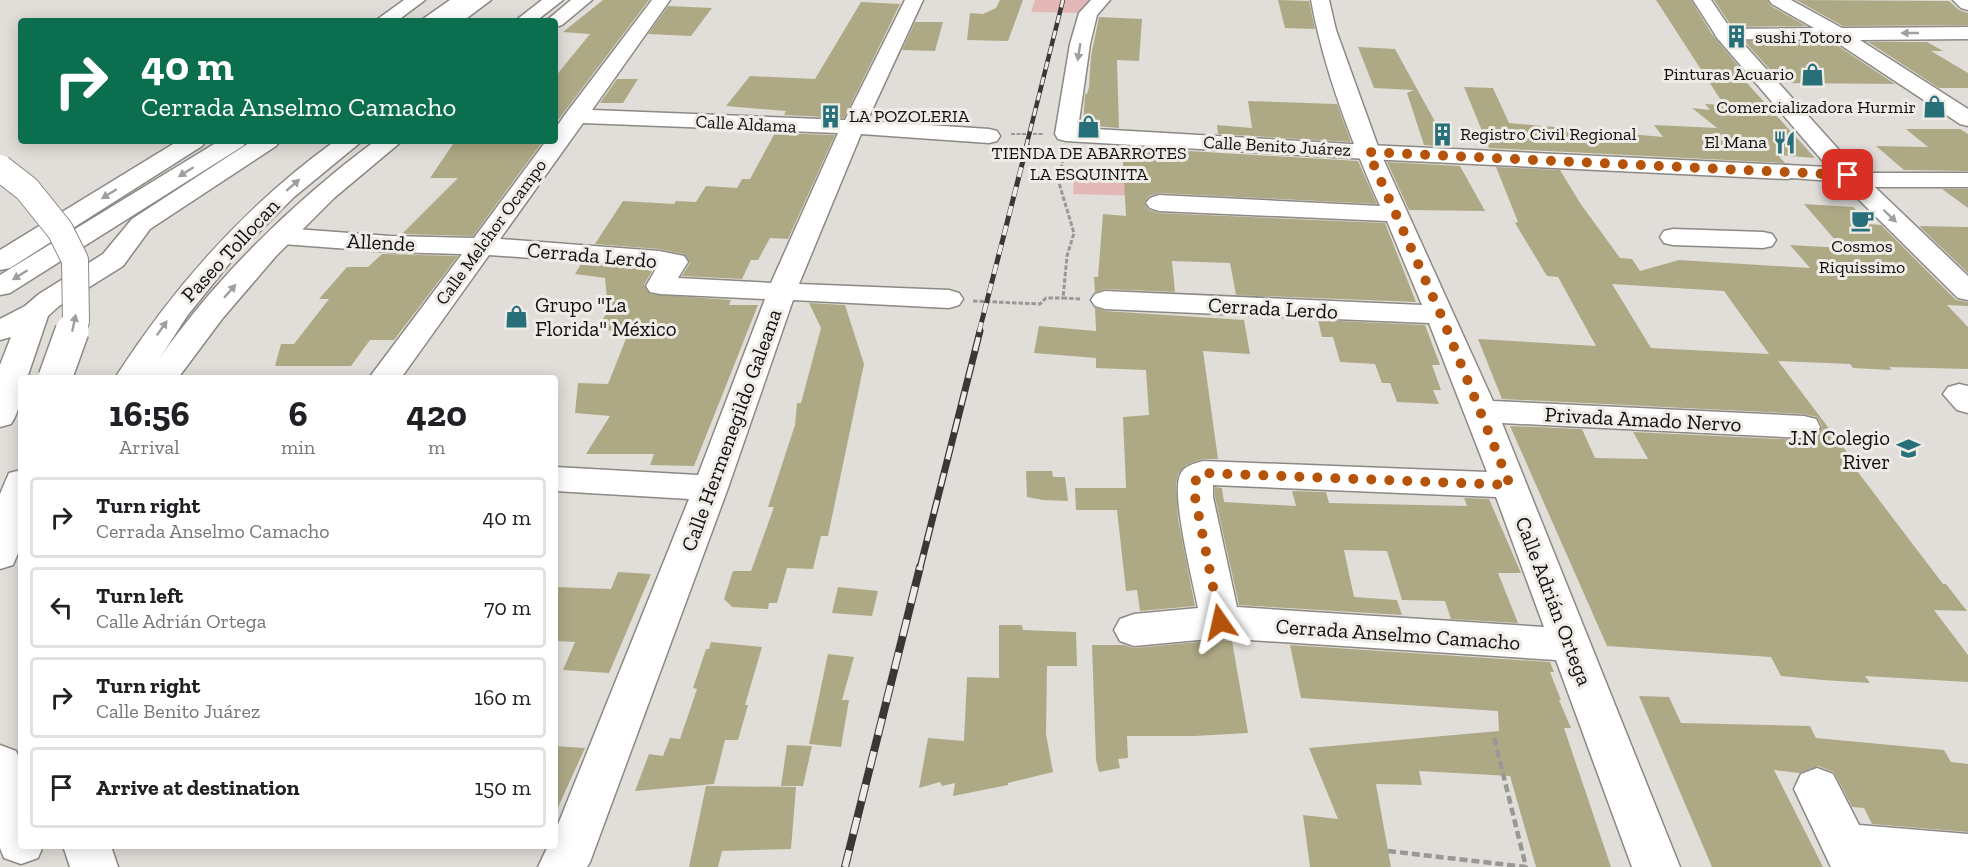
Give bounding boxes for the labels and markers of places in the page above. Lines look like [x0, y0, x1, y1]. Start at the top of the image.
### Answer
building icon: sushi Totoro [1724, 24, 1750, 50]
place label: sushi Totoro [1755, 26, 1852, 48]
shop icon: Pinturas Acuario [1799, 61, 1825, 87]
place label: Pinturas Acuario [1664, 63, 1794, 85]
shop icon: Comercializadora Hurmir [1921, 94, 1947, 120]
place label: Comercializadora Hurmir [1716, 96, 1916, 118]
building icon: LA POZOLERIA [818, 103, 844, 129]
place label: LA POZOLERIA [849, 105, 970, 127]
shop icon: TIENDA DE ABARROTES LA ESQUINITA [1076, 114, 1102, 140]
building icon: Registro Civil Regional [1429, 121, 1455, 147]
place label: Registro Civil Regional [1460, 123, 1637, 145]
restaurant icon: El Mana [1772, 129, 1798, 155]
place label: El Mana [1704, 131, 1767, 153]
place label: TIENDA DE ABARROTES LA ESQUINITA [991, 142, 1187, 185]
pin [1822, 149, 1873, 200]
cafe icon: Cosmos Riquissimo [1849, 207, 1875, 233]
place label: Cosmos Riquissimo [1819, 235, 1905, 278]
place label: Grupo "La Florida" México [535, 292, 677, 341]
shop icon: Grupo "La Florida" México [504, 303, 530, 329]
place label: J.N Colegio River [1788, 425, 1890, 474]
school or university icon: J.N Colegio River [1895, 436, 1921, 462]

